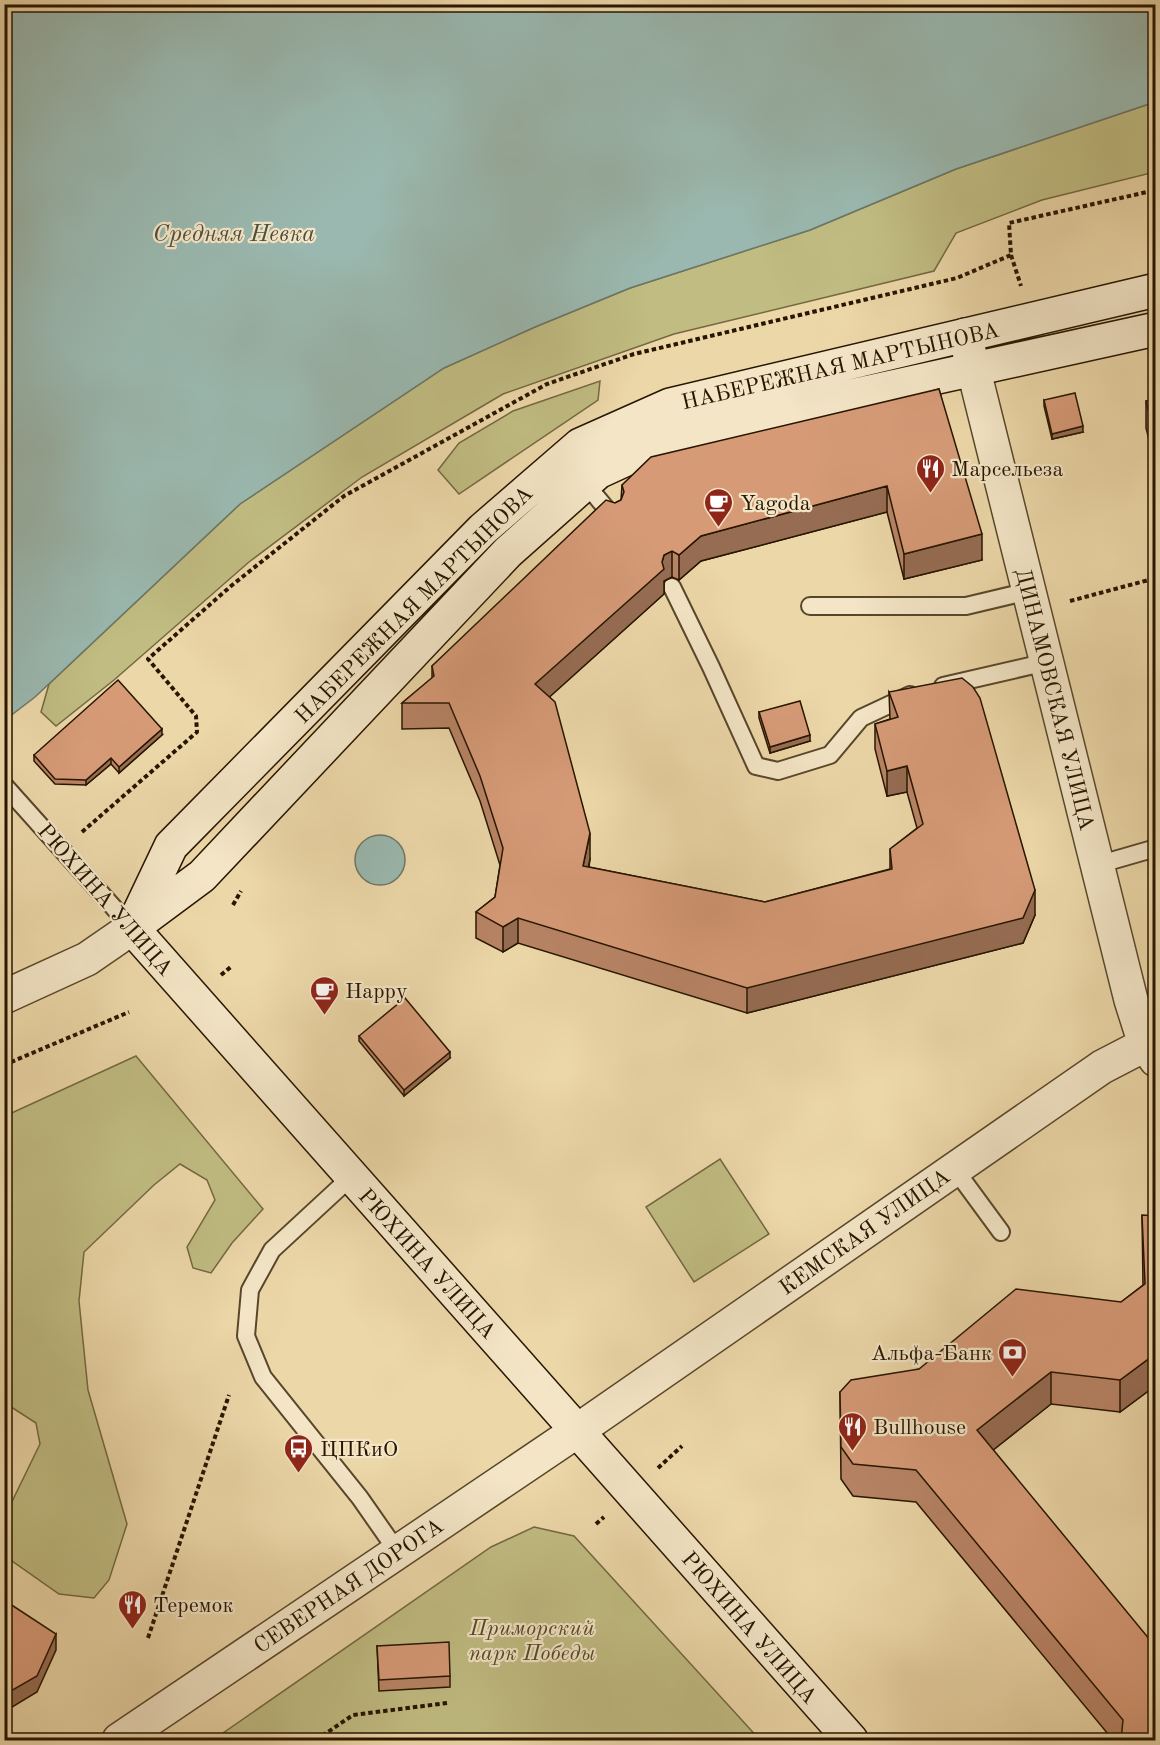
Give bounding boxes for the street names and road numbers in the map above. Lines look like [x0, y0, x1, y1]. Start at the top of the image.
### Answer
street label: НАБЕРЕЖНАЯ МАРТЫНОВА [679, 320, 1002, 414]
street label: НАБЕРЕЖНАЯ МАРТЫНОВА [291, 482, 537, 728]
street label: ДИНАМОВСКАЯ УЛИЦА [1011, 566, 1097, 833]
street label: РЮХИНА УЛИЦА [33, 820, 176, 981]
street label: КЕМСКАЯ УЛИЦА [776, 1165, 955, 1300]
street label: РЮХИНА УЛИЦА [354, 1185, 500, 1344]
street label: СЕВЕРНАЯ ДОРОГА [250, 1515, 448, 1658]
street label: РЮХИНА УЛИЦА [677, 1548, 820, 1709]

